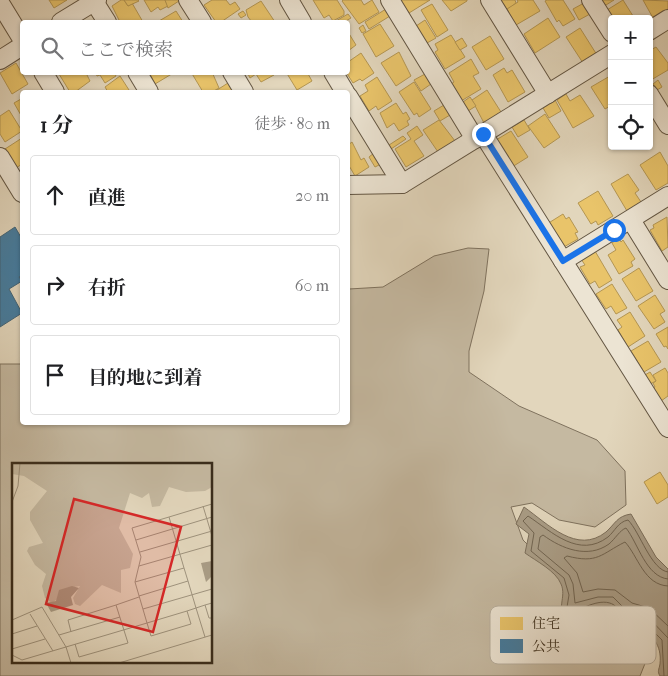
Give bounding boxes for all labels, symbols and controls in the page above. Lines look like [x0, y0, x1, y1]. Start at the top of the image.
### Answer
map controls [608, 15, 653, 150]
button: + [608, 15, 653, 60]
search box [20, 20, 350, 75]
icon: search [38, 34, 66, 62]
text: ここで検索 [78, 39, 173, 61]
button: − [608, 60, 653, 105]
button: locate [608, 105, 653, 150]
text: 1 分 [40, 113, 73, 137]
text: 徒歩 · 80 m [254, 114, 330, 133]
route end [472, 123, 495, 146]
icon: ahead [41, 181, 69, 209]
text: 20 m [295, 186, 329, 205]
text: 直進 [88, 187, 126, 209]
route start [603, 219, 626, 242]
icon: right [41, 271, 69, 299]
text: 60 m [295, 276, 329, 295]
text: 右折 [88, 277, 126, 299]
icon: arrive [41, 361, 69, 389]
text: 目的地に到着 [88, 367, 202, 389]
inset map [12, 463, 212, 664]
legend [490, 606, 656, 664]
text: 住宅 [532, 615, 560, 632]
text: 公共 [532, 638, 560, 655]

